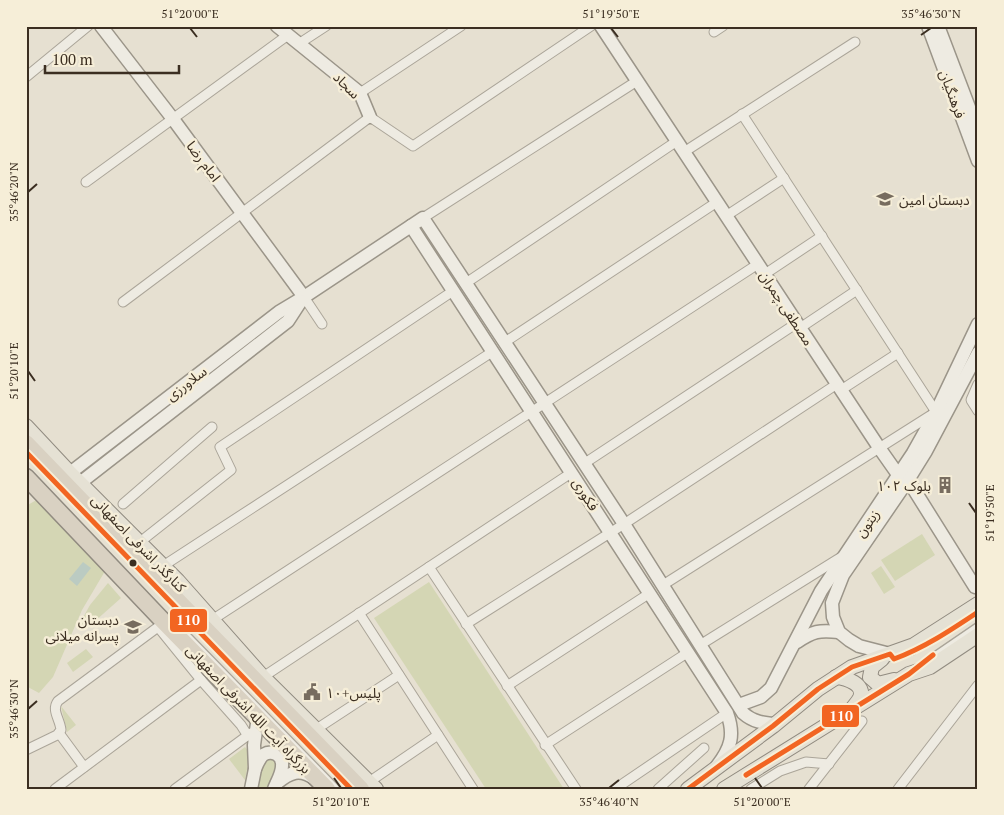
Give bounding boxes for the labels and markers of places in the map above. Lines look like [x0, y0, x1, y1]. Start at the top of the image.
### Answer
school or university icon: دبستان امین [875, 189, 895, 209]
place label: دبستان امین [899, 190, 970, 209]
building icon: بلوک ۱۰۲ [935, 475, 955, 495]
place label: بلوک ۱۰۲ [877, 476, 931, 495]
unlabelled marker [128, 558, 138, 568]
place label: دبستان پسرانه میلانی [45, 610, 119, 646]
school or university icon: دبستان پسرانه میلانی [123, 617, 143, 637]
public building icon: پلیس+۱۰ [302, 682, 322, 702]
place label: پلیس+۱۰ [326, 683, 381, 703]

